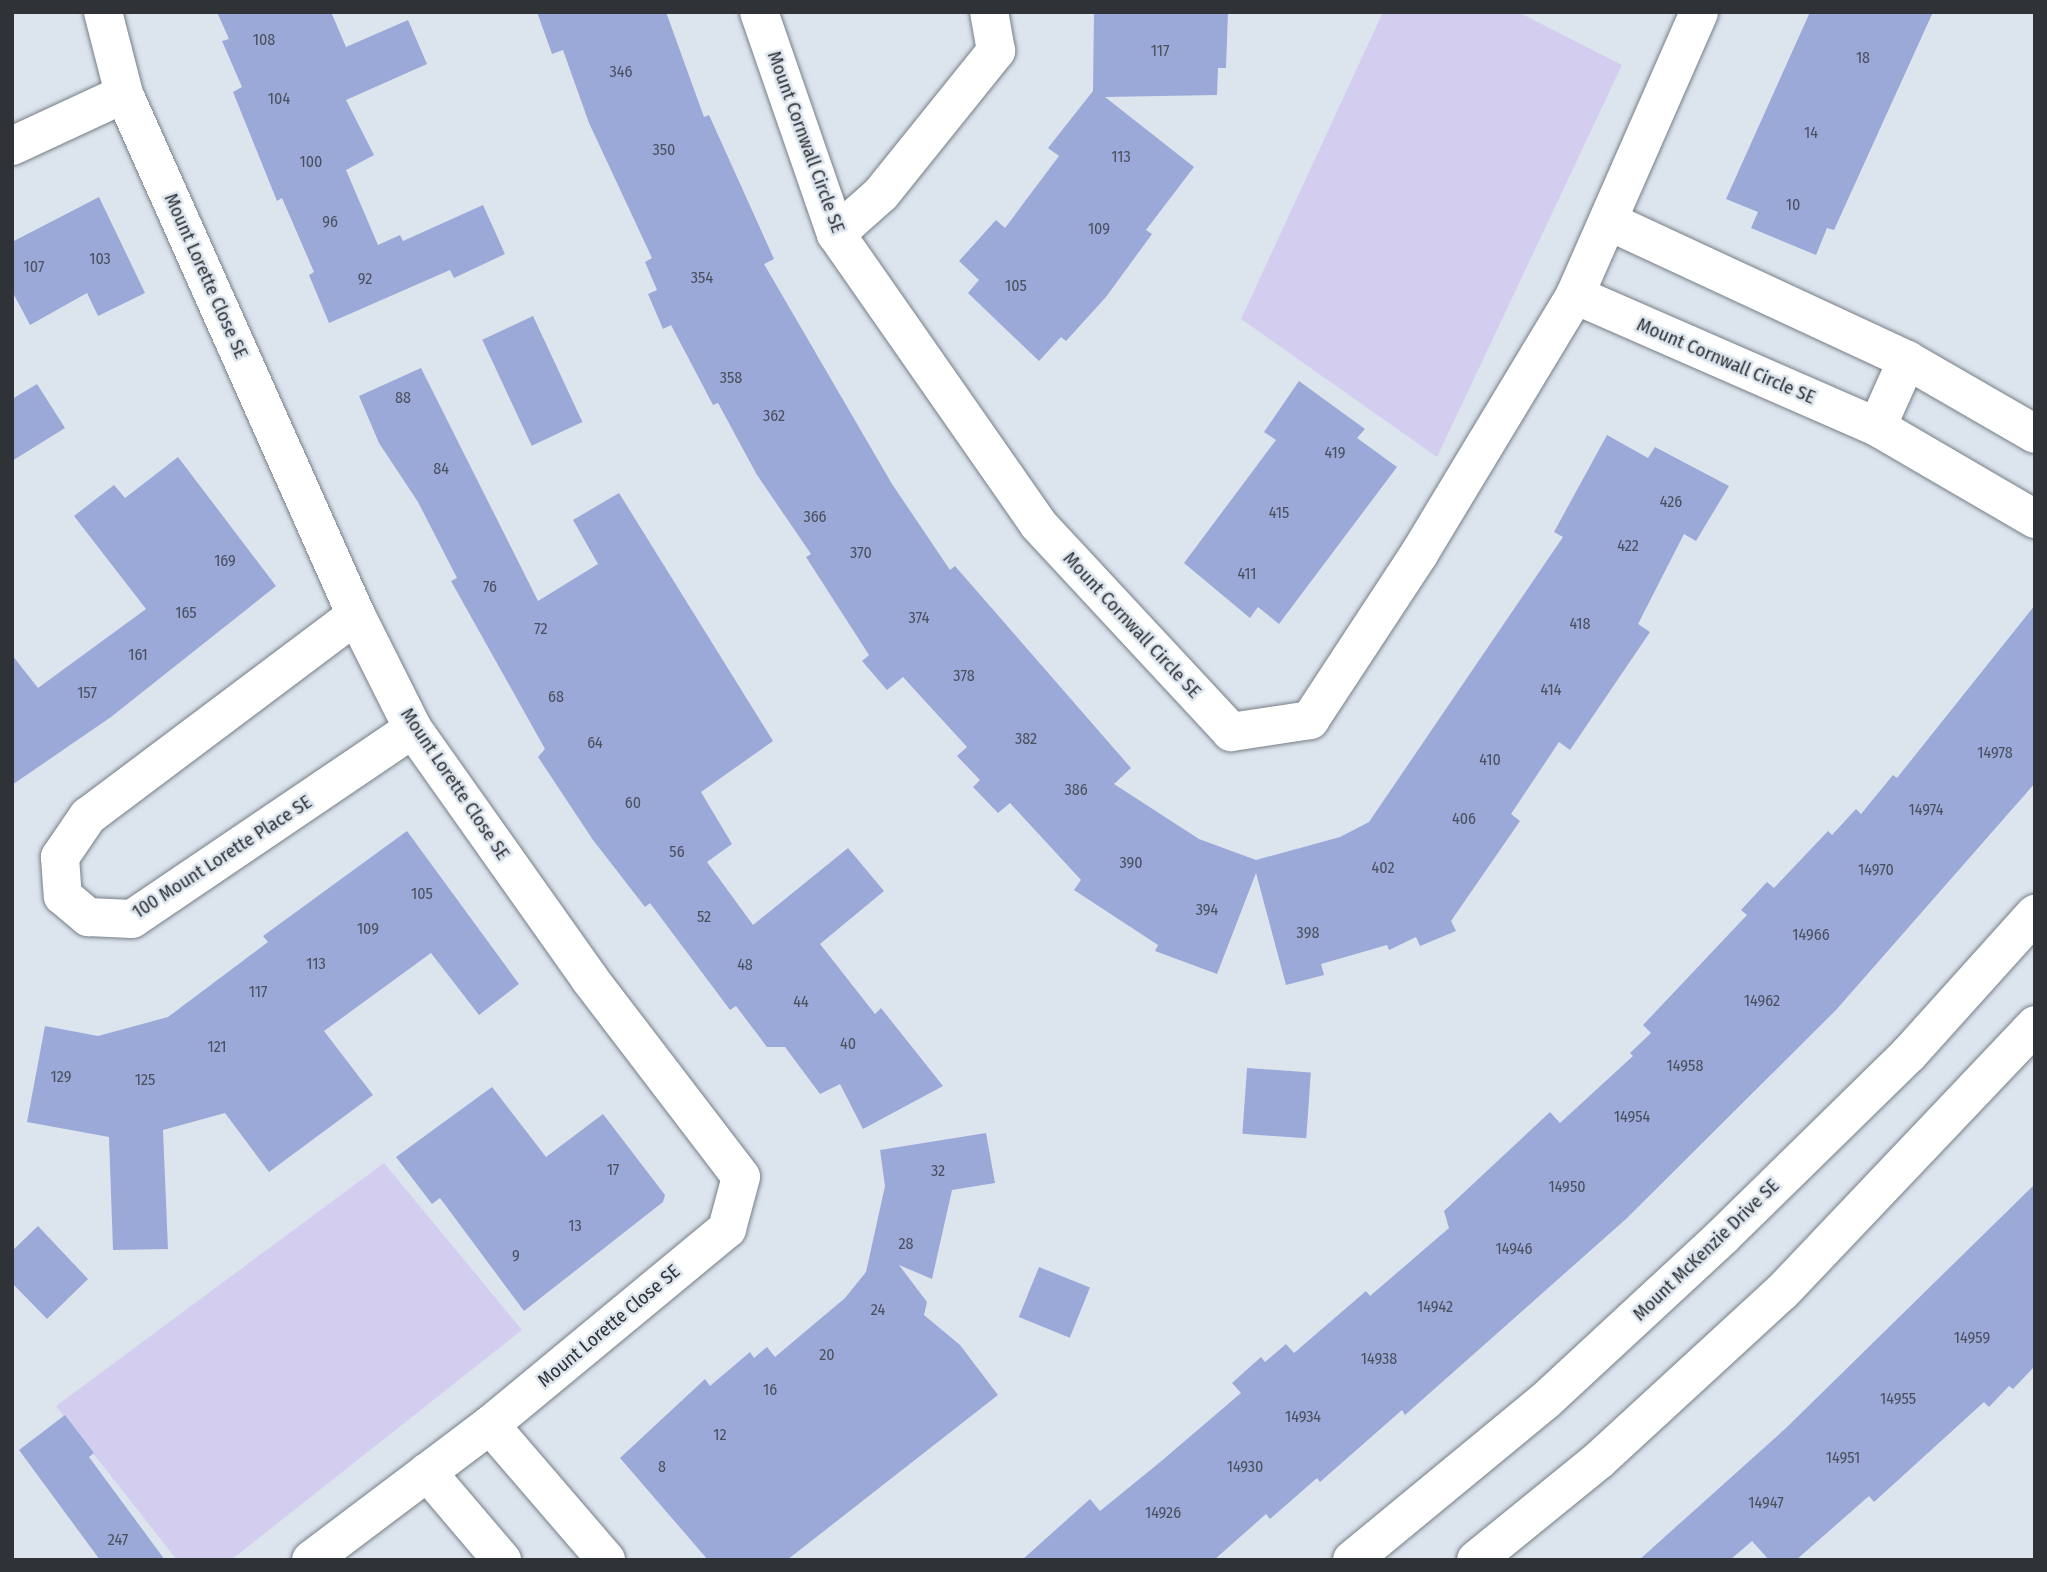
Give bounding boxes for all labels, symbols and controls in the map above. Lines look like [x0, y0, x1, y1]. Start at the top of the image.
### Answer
house number: 108 [253, 30, 275, 50]
house number: 117 [1151, 41, 1169, 61]
street label: Mount Cornwall Circle SE [763, 48, 849, 236]
house number: 18 [1856, 48, 1870, 68]
house number: 346 [610, 62, 632, 82]
house number: 104 [268, 89, 290, 109]
house number: 14 [1804, 123, 1818, 143]
house number: 350 [653, 140, 675, 160]
house number: 113 [1111, 147, 1131, 167]
house number: 100 [300, 152, 322, 172]
street label: Mount Lorette Close SE [159, 190, 253, 362]
house number: 10 [1786, 195, 1800, 215]
house number: 96 [322, 212, 338, 232]
house number: 109 [1088, 219, 1110, 239]
house number: 103 [89, 249, 111, 269]
house number: 107 [24, 257, 44, 277]
house number: 354 [691, 268, 713, 288]
house number: 92 [358, 269, 372, 289]
house number: 105 [1005, 276, 1027, 296]
street label: Mount Cornwall Circle SE [1633, 313, 1819, 409]
house number: 358 [720, 368, 742, 388]
house number: 88 [395, 388, 411, 408]
house number: 362 [763, 406, 785, 426]
house number: 419 [1325, 443, 1345, 463]
house number: 84 [433, 459, 449, 479]
house number: 426 [1660, 492, 1682, 512]
house number: 415 [1269, 503, 1289, 523]
house number: 366 [803, 507, 827, 527]
house number: 422 [1617, 536, 1639, 556]
house number: 370 [850, 543, 872, 563]
street label: Mount Cornwall Circle SE [1058, 547, 1206, 703]
house number: 169 [214, 551, 236, 571]
house number: 411 [1237, 564, 1257, 584]
house number: 76 [483, 577, 497, 597]
house number: 165 [175, 603, 197, 623]
house number: 374 [909, 608, 929, 628]
house number: 418 [1569, 614, 1591, 634]
house number: 72 [534, 619, 548, 639]
house number: 161 [128, 645, 148, 665]
house number: 378 [953, 666, 975, 686]
house number: 414 [1541, 680, 1561, 700]
house number: 157 [77, 683, 97, 703]
house number: 68 [548, 687, 564, 707]
street label: Mount Lorette Close SE [396, 704, 514, 864]
house number: 382 [1015, 729, 1037, 749]
house number: 64 [587, 733, 603, 753]
house number: 14978 [1977, 743, 2013, 763]
house number: 410 [1479, 750, 1501, 770]
house number: 386 [1064, 780, 1088, 800]
street label: 100 Mount Lorette Place SE [128, 790, 316, 924]
house number: 60 [625, 793, 641, 813]
house number: 14974 [1909, 800, 1943, 820]
house number: 406 [1452, 809, 1476, 829]
house number: 56 [669, 842, 685, 862]
house number: 390 [1119, 853, 1143, 873]
house number: 402 [1372, 858, 1394, 878]
house number: 14970 [1858, 860, 1894, 880]
house number: 105 [411, 884, 433, 904]
house number: 394 [1196, 900, 1218, 920]
house number: 52 [697, 907, 711, 927]
house number: 109 [357, 919, 379, 939]
house number: 398 [1297, 923, 1319, 943]
house number: 14966 [1792, 925, 1830, 945]
house number: 113 [306, 954, 326, 974]
house number: 48 [737, 955, 753, 975]
house number: 117 [249, 982, 267, 1002]
house number: 14962 [1744, 991, 1780, 1011]
house number: 44 [793, 992, 809, 1012]
house number: 40 [840, 1034, 856, 1054]
house number: 121 [207, 1037, 227, 1057]
house number: 14958 [1667, 1056, 1703, 1076]
house number: 129 [51, 1067, 71, 1087]
house number: 125 [135, 1070, 155, 1090]
house number: 14954 [1614, 1107, 1650, 1127]
house number: 17 [607, 1160, 619, 1180]
house number: 32 [931, 1161, 945, 1181]
street label: Mount McKenzie Drive SE [1628, 1174, 1784, 1326]
house number: 14950 [1548, 1177, 1586, 1197]
house number: 13 [568, 1216, 582, 1236]
house number: 28 [898, 1234, 914, 1254]
house number: 14946 [1495, 1239, 1533, 1259]
house number: 9 [512, 1246, 520, 1266]
street label: Mount Lorette Close SE [533, 1260, 685, 1392]
house number: 14942 [1417, 1297, 1453, 1317]
house number: 24 [871, 1300, 885, 1320]
house number: 14959 [1954, 1328, 1990, 1348]
house number: 20 [819, 1345, 835, 1365]
house number: 14938 [1361, 1349, 1397, 1369]
house number: 16 [763, 1380, 777, 1400]
house number: 14955 [1880, 1389, 1916, 1409]
house number: 14934 [1285, 1407, 1321, 1427]
house number: 12 [713, 1425, 727, 1445]
house number: 14951 [1826, 1448, 1860, 1468]
house number: 8 [658, 1457, 666, 1477]
house number: 14930 [1227, 1457, 1263, 1477]
house number: 14947 [1748, 1493, 1784, 1513]
house number: 14926 [1145, 1503, 1181, 1523]
house number: 247 [108, 1530, 128, 1550]

